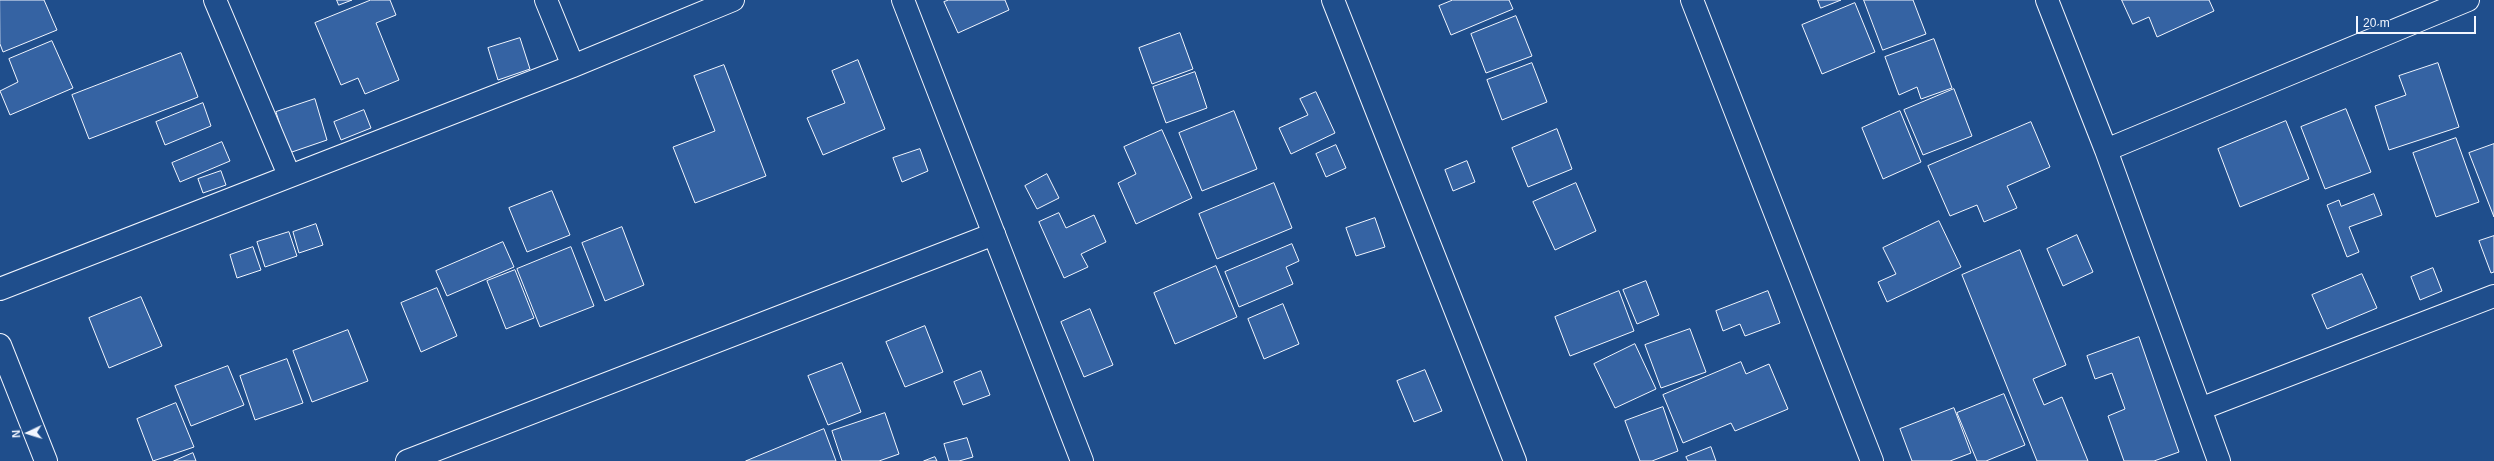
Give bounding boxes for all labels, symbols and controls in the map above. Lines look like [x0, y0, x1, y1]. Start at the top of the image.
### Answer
scale bar [2358, 8, 2478, 34]
text: 20 m [2363, 16, 2390, 30]
north arrow [8, 413, 48, 453]
text: N [10, 429, 22, 438]

